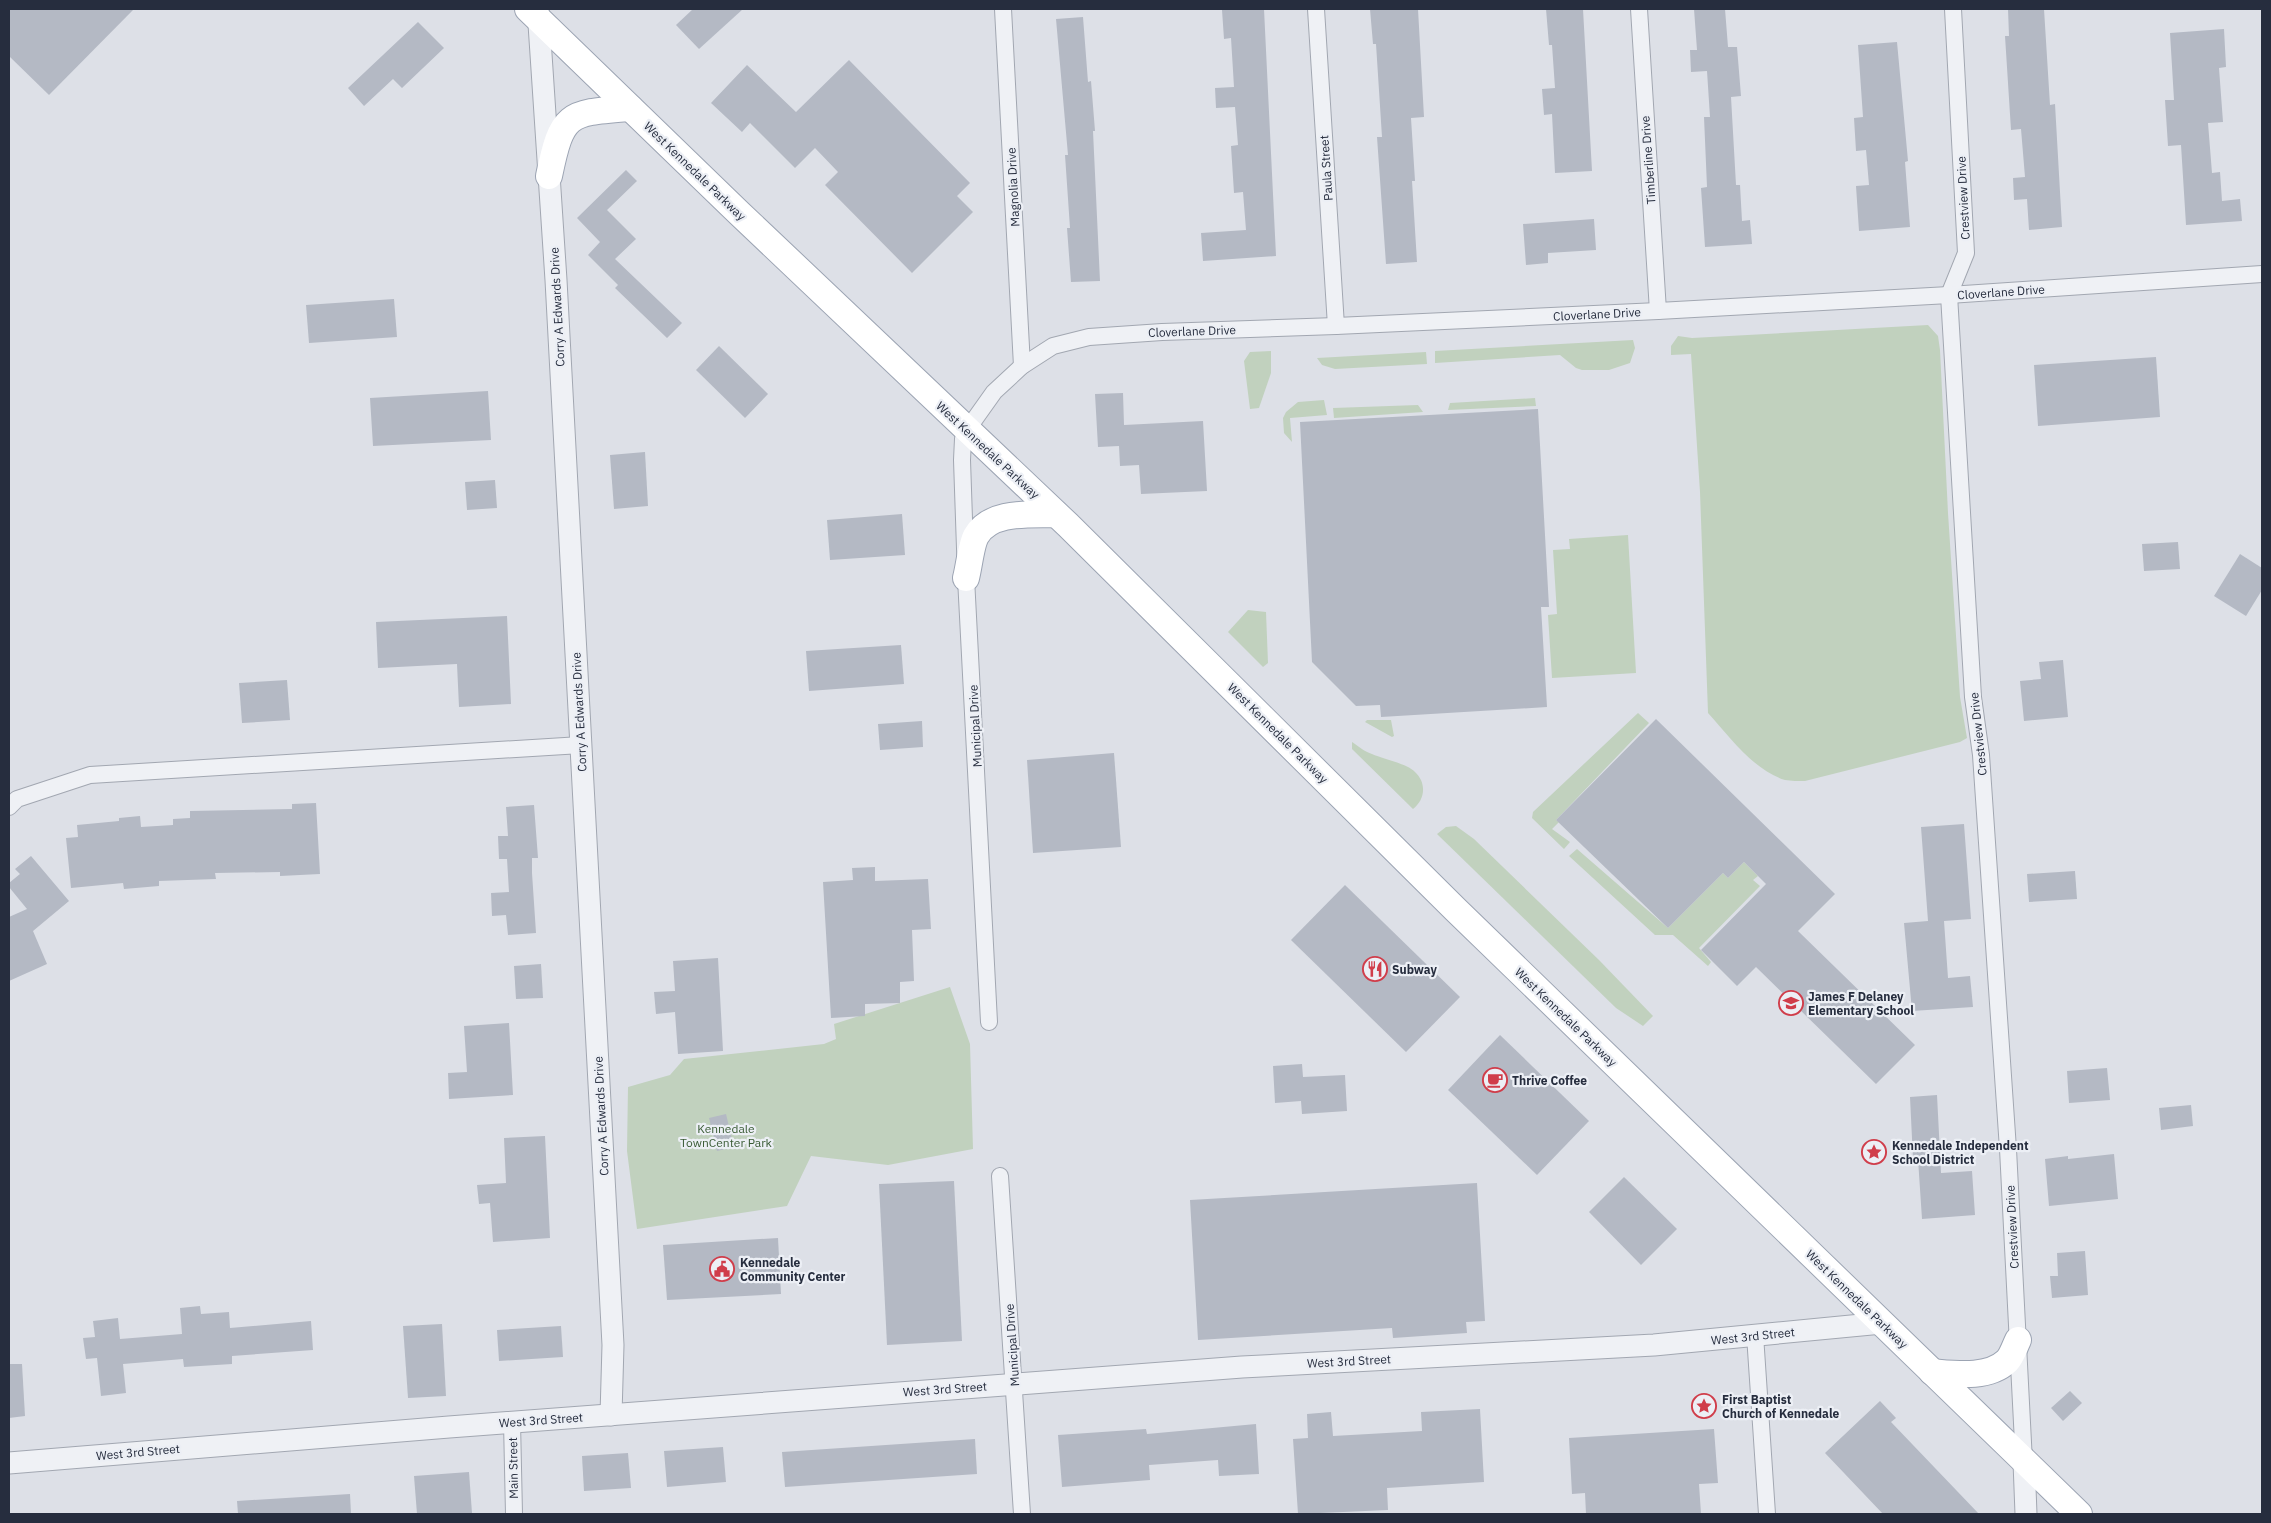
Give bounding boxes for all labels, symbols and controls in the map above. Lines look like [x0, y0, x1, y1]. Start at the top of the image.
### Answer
street label: Timberline Drive [1637, 115, 1659, 205]
street label: West Kennedale Parkway [641, 118, 749, 224]
street label: Paula Street [1316, 135, 1336, 201]
street label: Magnolia Drive [1003, 147, 1023, 227]
street label: Crestview Drive [1953, 155, 1973, 240]
street label: Corry A Edwards Drive [546, 246, 568, 367]
street label: Cloverlane Drive [1957, 281, 2046, 303]
street label: Cloverlane Drive [1553, 304, 1642, 324]
street label: Cloverlane Drive [1148, 322, 1237, 340]
street label: West Kennedale Parkway [933, 398, 1043, 502]
street label: Corry A Edwards Drive [568, 651, 590, 772]
street label: West Kennedale Parkway [1225, 680, 1331, 786]
street label: Municipal Drive [965, 684, 985, 768]
street label: Crestview Drive [1966, 691, 1990, 776]
restaurant icon: Subway [1362, 956, 1388, 982]
place label: Subway [1392, 962, 1437, 977]
street label: West Kennedale Parkway [1512, 964, 1620, 1070]
place label: James F Delaney Elementary School [1808, 989, 1914, 1018]
school or university icon: James F Delaney Elementary School [1778, 990, 1804, 1016]
street label: Corry A Edwards Drive [590, 1055, 612, 1176]
cafe icon: Thrive Coffee [1482, 1067, 1508, 1093]
place label: Thrive Coffee [1512, 1073, 1587, 1088]
park label: Kennedale TownCenter Park [680, 1121, 773, 1150]
place label: Kennedale Independent School District [1892, 1138, 2029, 1167]
place icon: Kennedale Independent School District [1861, 1139, 1887, 1165]
street label: Crestview Drive [2002, 1184, 2022, 1269]
street label: West Kennedale Parkway [1803, 1246, 1911, 1352]
place label: Kennedale Community Center [740, 1255, 846, 1284]
public building icon: Kennedale Community Center [709, 1256, 735, 1282]
street label: Municipal Drive [1002, 1303, 1022, 1387]
street label: West 3rd Street [1710, 1324, 1796, 1348]
street label: West 3rd Street [1307, 1351, 1391, 1371]
street label: West 3rd Street [903, 1379, 987, 1399]
place label: First Baptist Church of Kennedale [1722, 1392, 1840, 1421]
place icon: First Baptist Church of Kennedale [1691, 1393, 1717, 1419]
street label: West 3rd Street [499, 1410, 583, 1430]
street label: Main Street [505, 1437, 521, 1499]
street label: West 3rd Street [95, 1441, 181, 1463]

